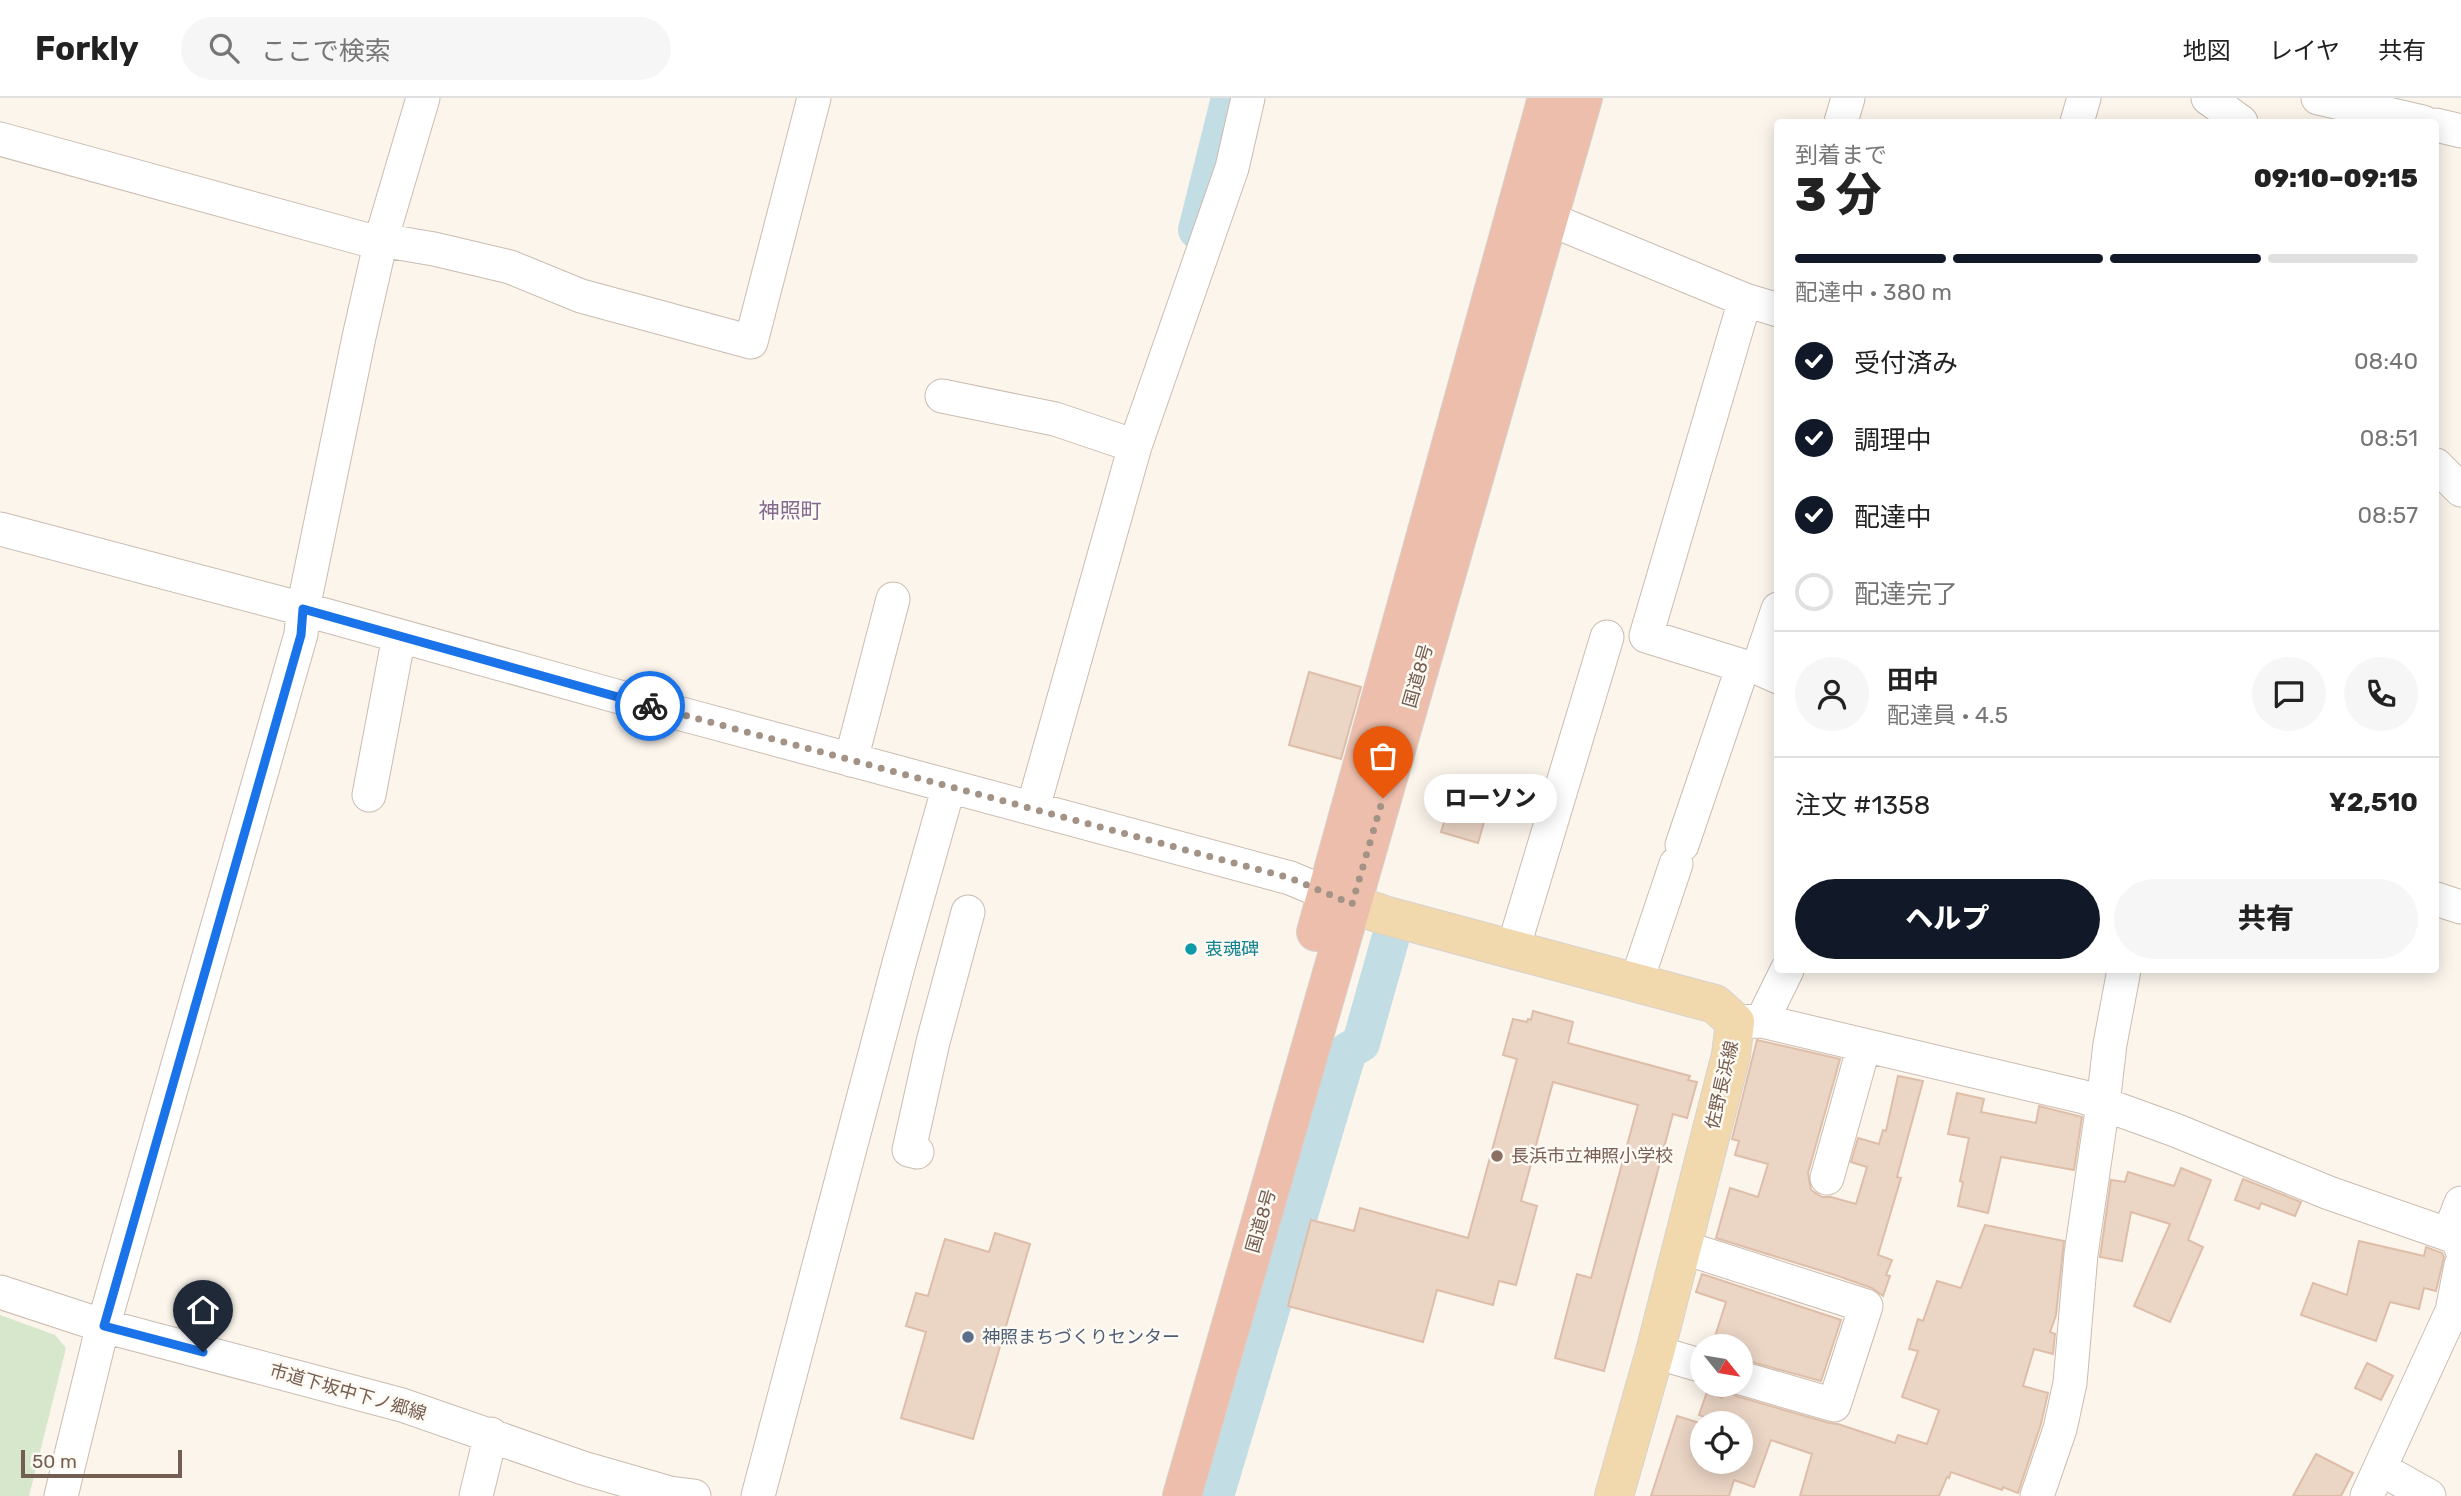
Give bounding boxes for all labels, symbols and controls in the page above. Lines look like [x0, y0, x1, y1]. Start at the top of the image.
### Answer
search box [181, 17, 671, 80]
text: Forkly [35, 29, 139, 68]
icon: search [205, 29, 243, 67]
text: ここで検索 [261, 36, 391, 67]
text: 地図 [2183, 37, 2231, 65]
text: レイヤ [2269, 37, 2340, 65]
text: 共有 [2378, 37, 2426, 65]
text: 到着まで [1795, 141, 1887, 169]
text: 09:10–09:15 [2254, 163, 2418, 194]
text: 3 分 [1795, 168, 1882, 223]
text: 配達中 · 380 m [1795, 278, 1952, 306]
icon: check [1795, 342, 1833, 380]
text: 08:40 [2354, 347, 2418, 375]
text: 受付済み [1854, 348, 1958, 379]
icon: check [1795, 419, 1833, 457]
text: 08:51 [2360, 424, 2418, 452]
text: 調理中 [1854, 425, 1932, 456]
icon: check [1795, 496, 1833, 534]
district label: 神照町 [759, 498, 822, 523]
text: 08:57 [2357, 501, 2418, 529]
text: 配達中 [1854, 502, 1932, 533]
text: 配達完了 [1854, 579, 1958, 610]
street label: 国道8号 [1398, 642, 1438, 710]
button: person [1795, 657, 1869, 731]
button: chat [2252, 657, 2326, 731]
button: phone [2344, 657, 2418, 731]
text: 田中 [1887, 665, 1939, 696]
courier [615, 671, 685, 741]
icon: bike [631, 687, 669, 725]
text: 配達員 · 4.5 [1887, 701, 2008, 729]
pin [1353, 726, 1413, 798]
icon: bag [1364, 737, 1402, 775]
callout: ローソン [1425, 774, 1558, 822]
text: ローソン [1445, 784, 1537, 812]
text: ¥2,510 [2329, 787, 2418, 818]
text: 注文 #1358 [1795, 790, 1930, 821]
button: ヘルプ [1795, 879, 2100, 959]
button: 共有 [2114, 879, 2418, 959]
place label: 衷魂碑 [1205, 938, 1259, 960]
marker: 衷魂碑 [1183, 941, 1199, 957]
street label: 佐野長浜線 [1701, 1039, 1743, 1131]
place label: 長浜市立神照小学校 [1511, 1145, 1673, 1167]
marker: 長浜市立神照小学校 [1489, 1148, 1505, 1164]
street label: 国道8号 [1241, 1187, 1281, 1255]
pin [173, 1280, 233, 1352]
icon: home [184, 1291, 222, 1329]
place label: 神照まちづくりセンター [982, 1326, 1180, 1348]
marker: 神照まちづくりセンター [960, 1329, 976, 1345]
north arrow [1690, 1334, 1754, 1396]
map controls [1690, 1334, 1753, 1474]
street label: 市道下坂中下ノ郷線 [267, 1359, 429, 1425]
button: locate [1690, 1411, 1753, 1474]
scale bar [21, 1447, 182, 1479]
text: 50 m [32, 1450, 77, 1473]

